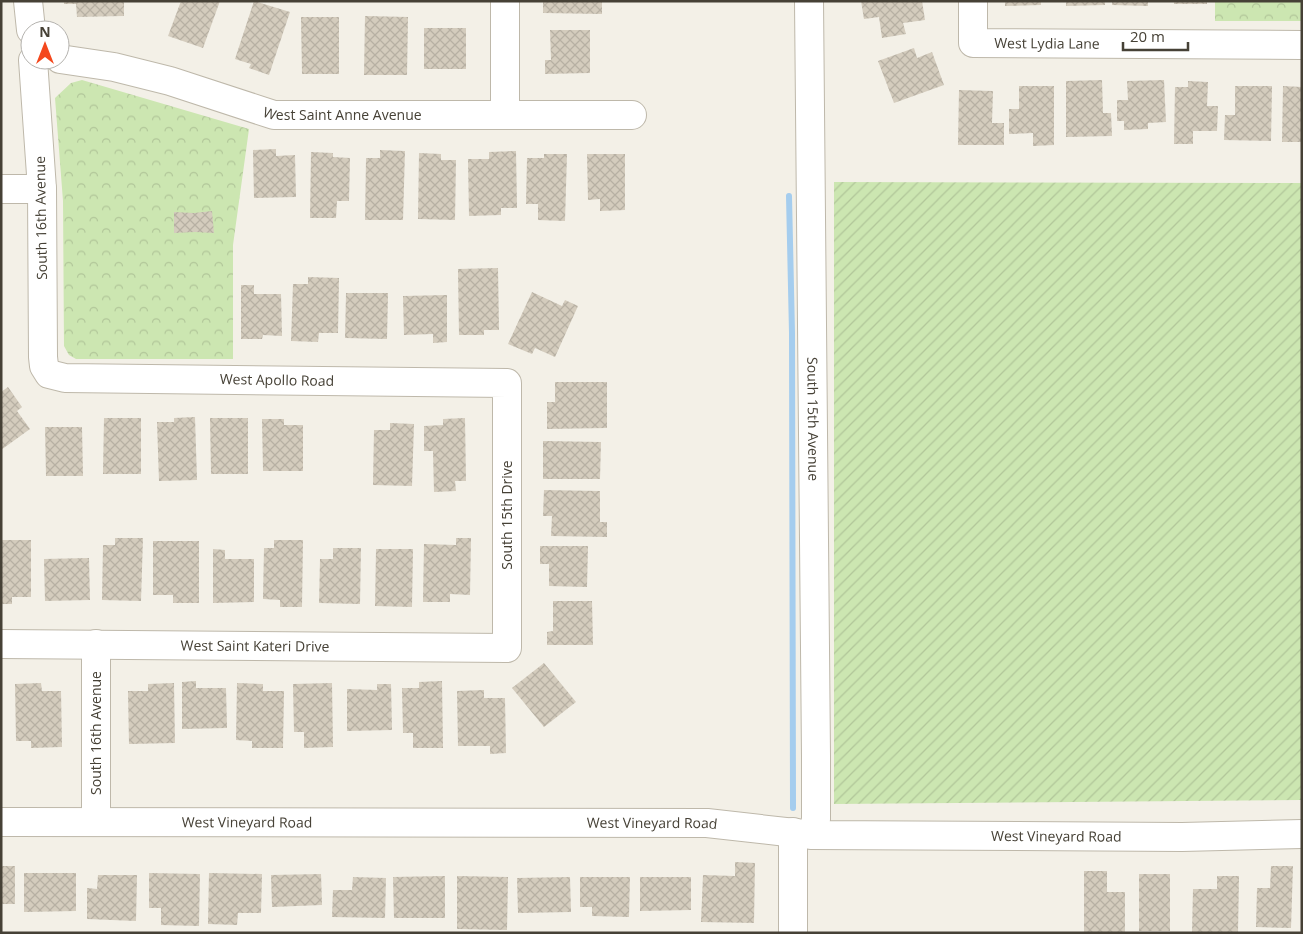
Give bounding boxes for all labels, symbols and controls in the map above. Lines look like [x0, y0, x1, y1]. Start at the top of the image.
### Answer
north arrow [20, 20, 70, 70]
scale bar [1123, 20, 1188, 52]
text: N [39, 22, 51, 41]
text: 20 m [1130, 26, 1165, 46]
street label: West Lydia Lane [994, 33, 1100, 53]
street label: West Saint Anne Avenue [261, 102, 422, 124]
street label: South 16th Avenue [30, 156, 51, 280]
street label: South 15th Avenue [803, 357, 823, 481]
street label: West Apollo Road [220, 369, 334, 390]
street label: South 15th Drive [497, 460, 516, 570]
street label: West Saint Kateri Drive [180, 635, 330, 656]
street label: South 16th Avenue [86, 671, 105, 795]
street label: West Vineyard Road [182, 812, 312, 831]
street label: West Vineyard Road [587, 813, 718, 833]
street label: West Vineyard Road [991, 826, 1122, 846]

